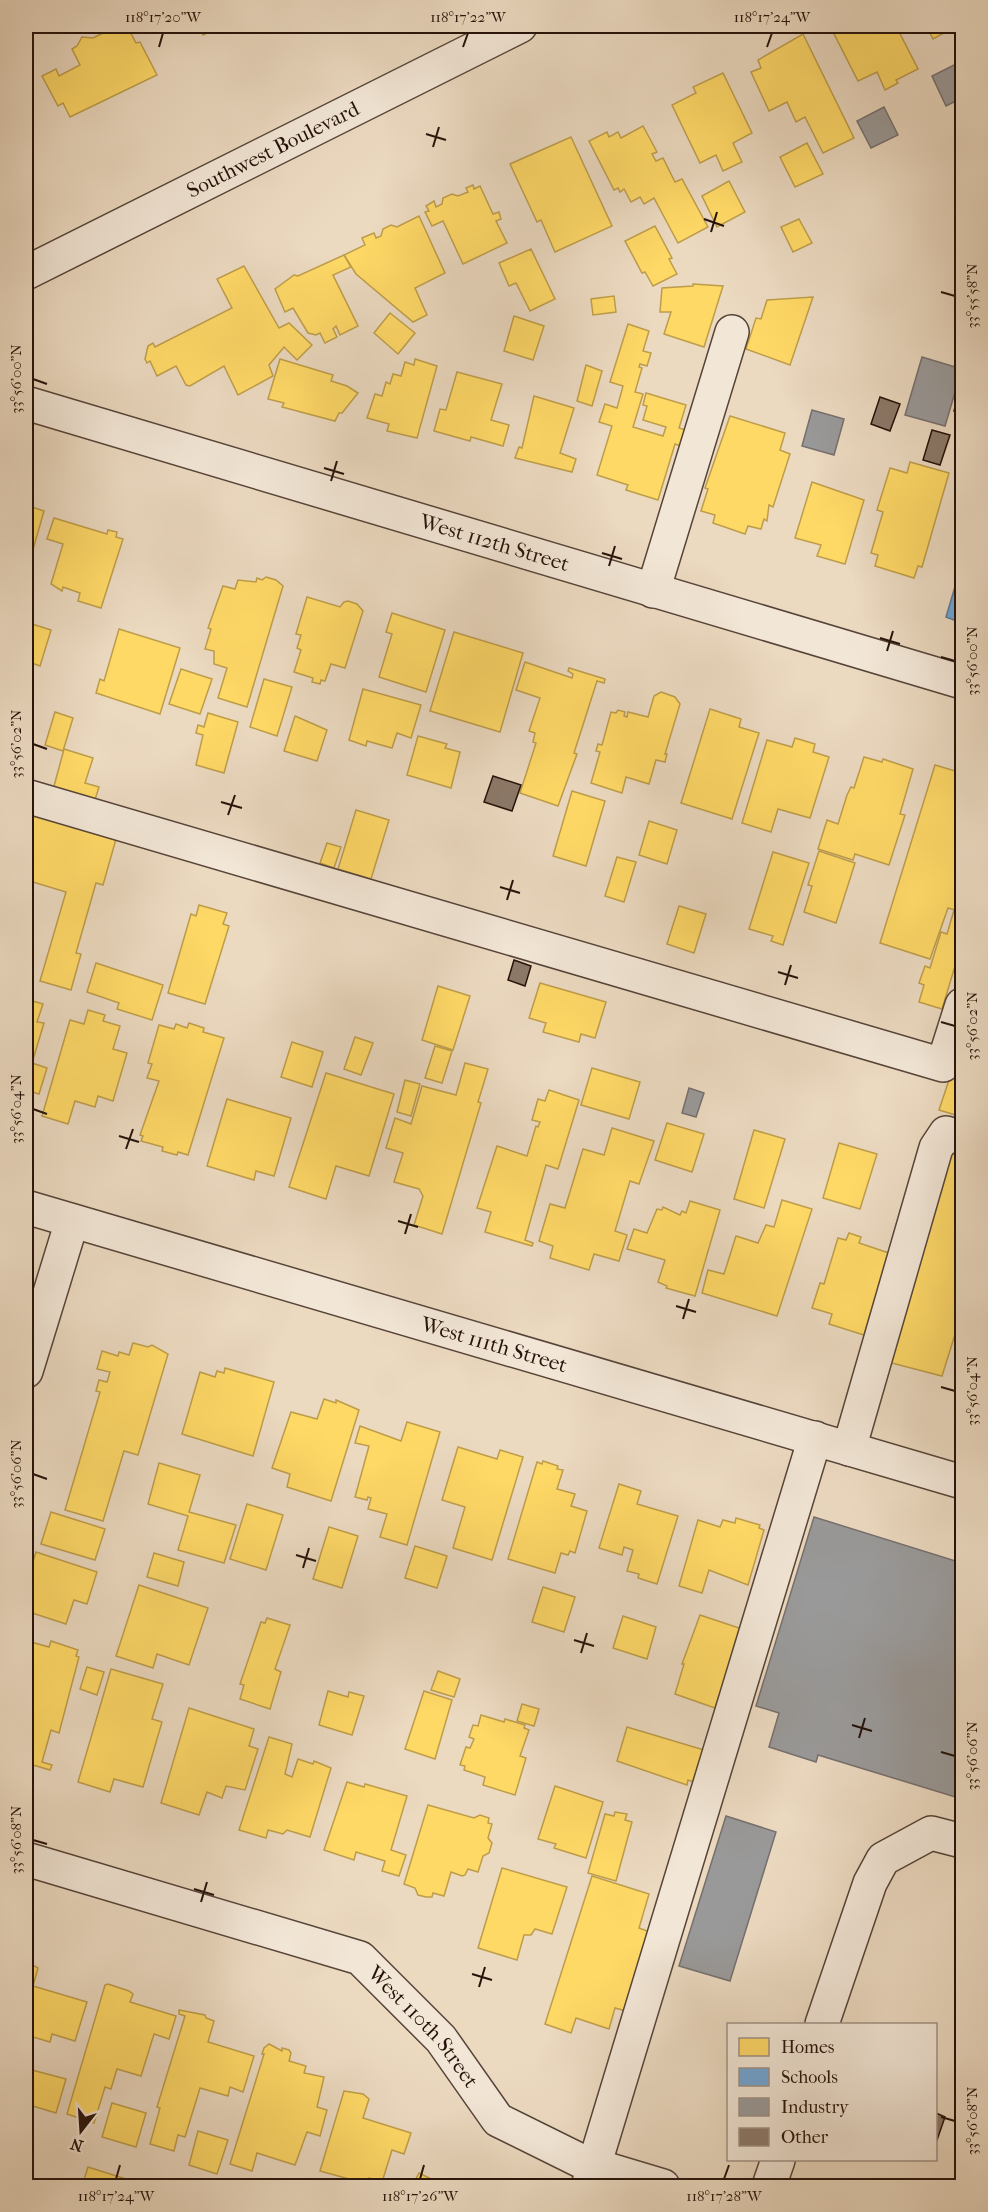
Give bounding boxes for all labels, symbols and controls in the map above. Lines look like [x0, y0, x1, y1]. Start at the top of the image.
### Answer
text: 118°17'20"W [125, 8, 202, 26]
text: 118°17'22"W [430, 8, 507, 26]
text: 118°17'24"W [734, 8, 812, 26]
street label: Southwest Boulevard [183, 96, 363, 203]
text: 33°55'58"N [963, 263, 981, 329]
text: 33°56'00"N [7, 344, 25, 414]
street label: West 112th Street [416, 509, 573, 576]
text: 33°56'00"N [963, 626, 981, 696]
text: 33°56'02"N [7, 709, 25, 778]
text: 33°56'02"N [963, 991, 981, 1060]
text: 33°56'04"N [7, 1073, 25, 1144]
street label: West 111th Street [417, 1311, 571, 1378]
text: 33°56'04"N [963, 1355, 981, 1426]
text: 33°56'06"N [7, 1439, 25, 1509]
text: 33°56'06"N [963, 1721, 981, 1791]
text: 33°56'08"N [7, 1805, 25, 1874]
street label: West 110th Street [362, 1960, 484, 2093]
legend [727, 2023, 937, 2161]
text: Homes [781, 2037, 835, 2058]
text: Schools [781, 2067, 838, 2088]
text: 33°56'08"N [963, 2086, 981, 2155]
text: Industry [781, 2097, 850, 2118]
north arrow [51, 2101, 111, 2161]
text: Other [781, 2127, 829, 2148]
text: N [67, 2134, 85, 2156]
text: 118°17'24"W [78, 2187, 156, 2205]
text: 118°17'26"W [382, 2187, 459, 2205]
text: 118°17'28"W [686, 2187, 763, 2205]

